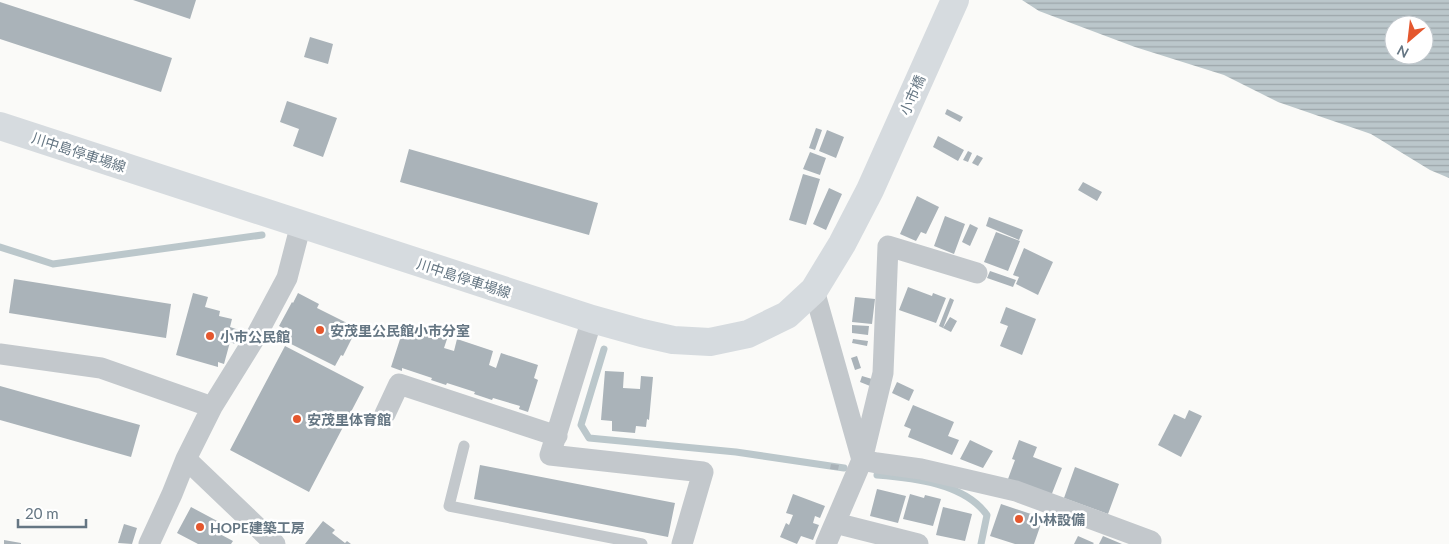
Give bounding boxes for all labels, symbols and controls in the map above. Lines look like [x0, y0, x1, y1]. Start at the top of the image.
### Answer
north arrow [1384, 15, 1434, 65]
text: N [1394, 42, 1411, 62]
street label: 小市橋 [896, 72, 928, 118]
street label: 川中島停車場線 [30, 129, 128, 175]
street label: 川中島停車場線 [415, 255, 513, 301]
place label: 安茂里公民館小市分室 [330, 322, 470, 339]
marker: 安茂里公民館小市分室 [314, 324, 326, 336]
place label: 小市公民館 [220, 328, 290, 345]
marker: 小市公民館 [204, 330, 216, 342]
place label: 安茂里体育館 [307, 411, 391, 428]
marker: 安茂里体育館 [291, 413, 303, 425]
scale bar [18, 496, 85, 528]
text: 20 m [25, 504, 59, 522]
place label: 小林設備 [1029, 511, 1085, 528]
marker: 小林設備 [1013, 513, 1025, 525]
place label: HOPE建築工房 [210, 519, 305, 536]
marker: HOPE建築工房 [194, 521, 206, 533]

